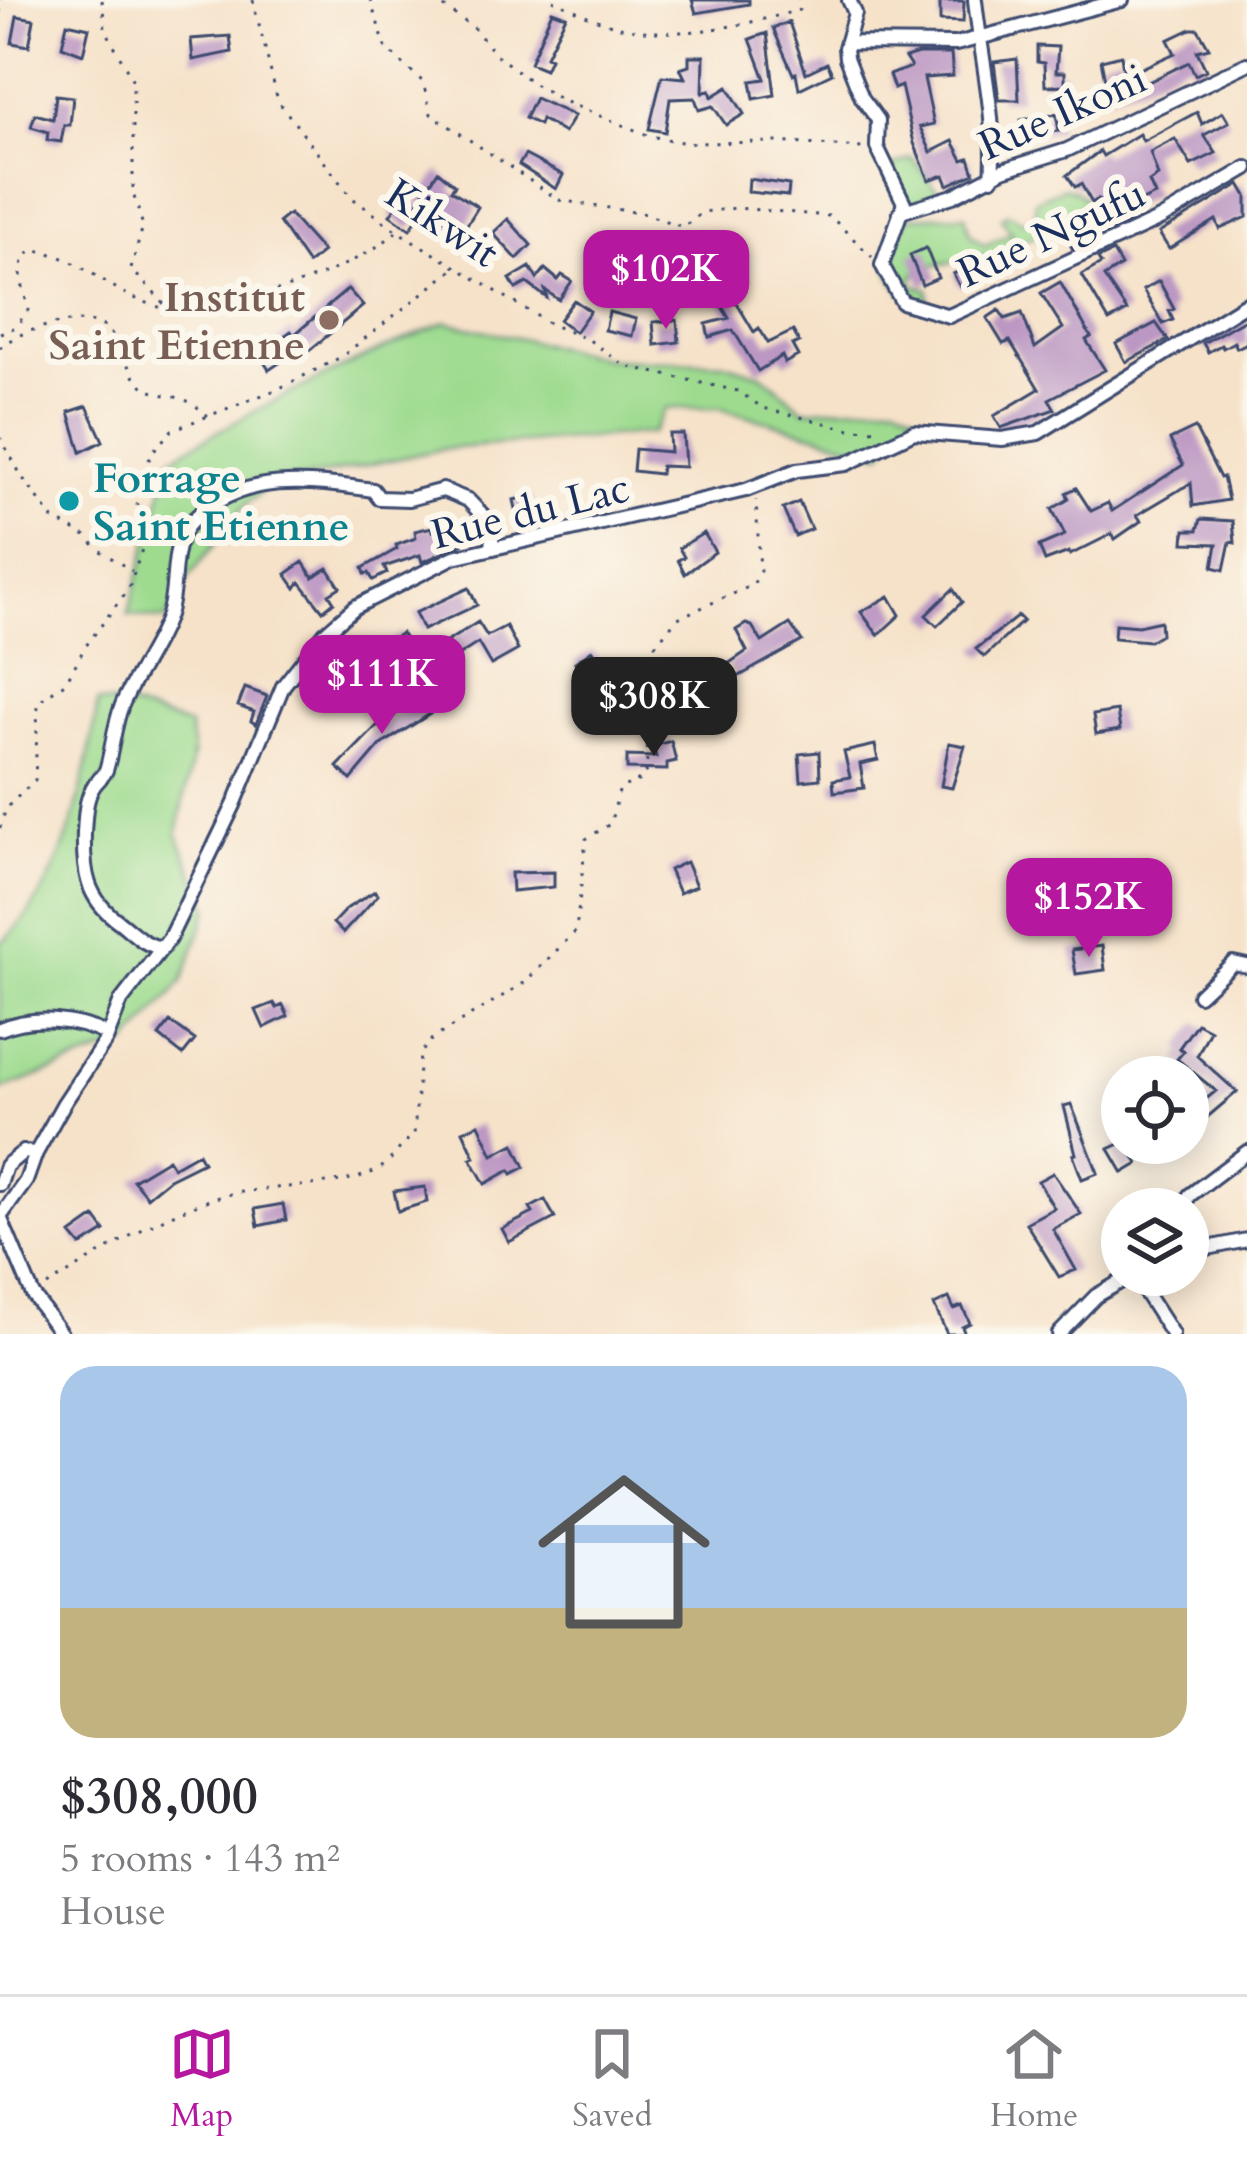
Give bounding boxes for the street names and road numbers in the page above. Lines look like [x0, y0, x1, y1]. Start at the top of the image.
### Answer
street label: Rue Ikoni [970, 50, 1155, 175]
street label: Rue Ngufu [949, 165, 1155, 302]
street label: Kikwit [375, 166, 510, 281]
street label: Rue du Lac [426, 459, 635, 564]

